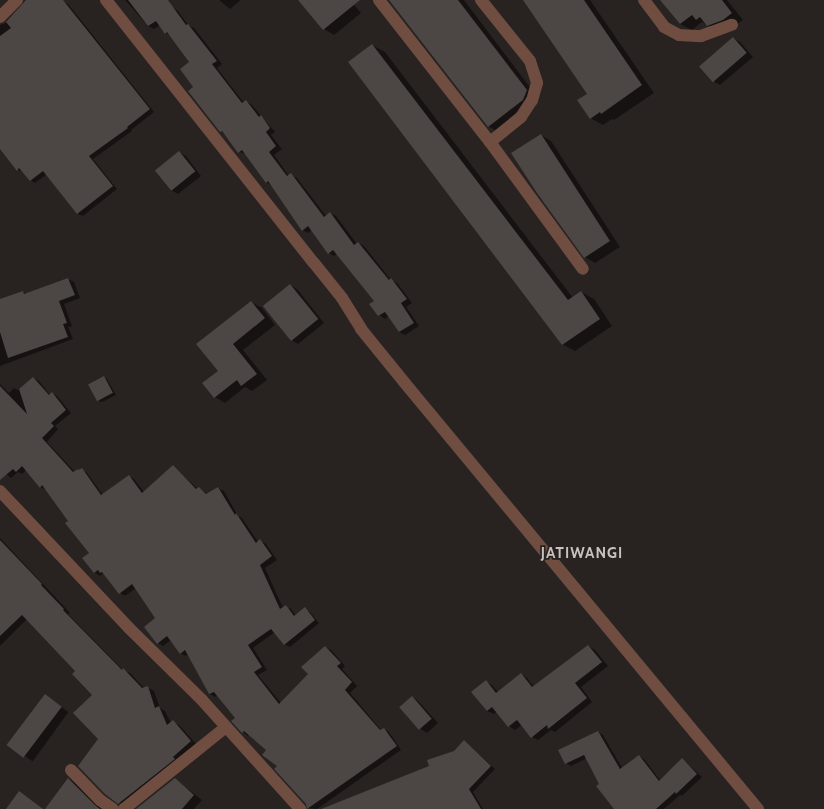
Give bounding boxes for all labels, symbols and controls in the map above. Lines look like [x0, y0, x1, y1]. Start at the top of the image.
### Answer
district label: JATIWANGI [541, 545, 623, 563]

